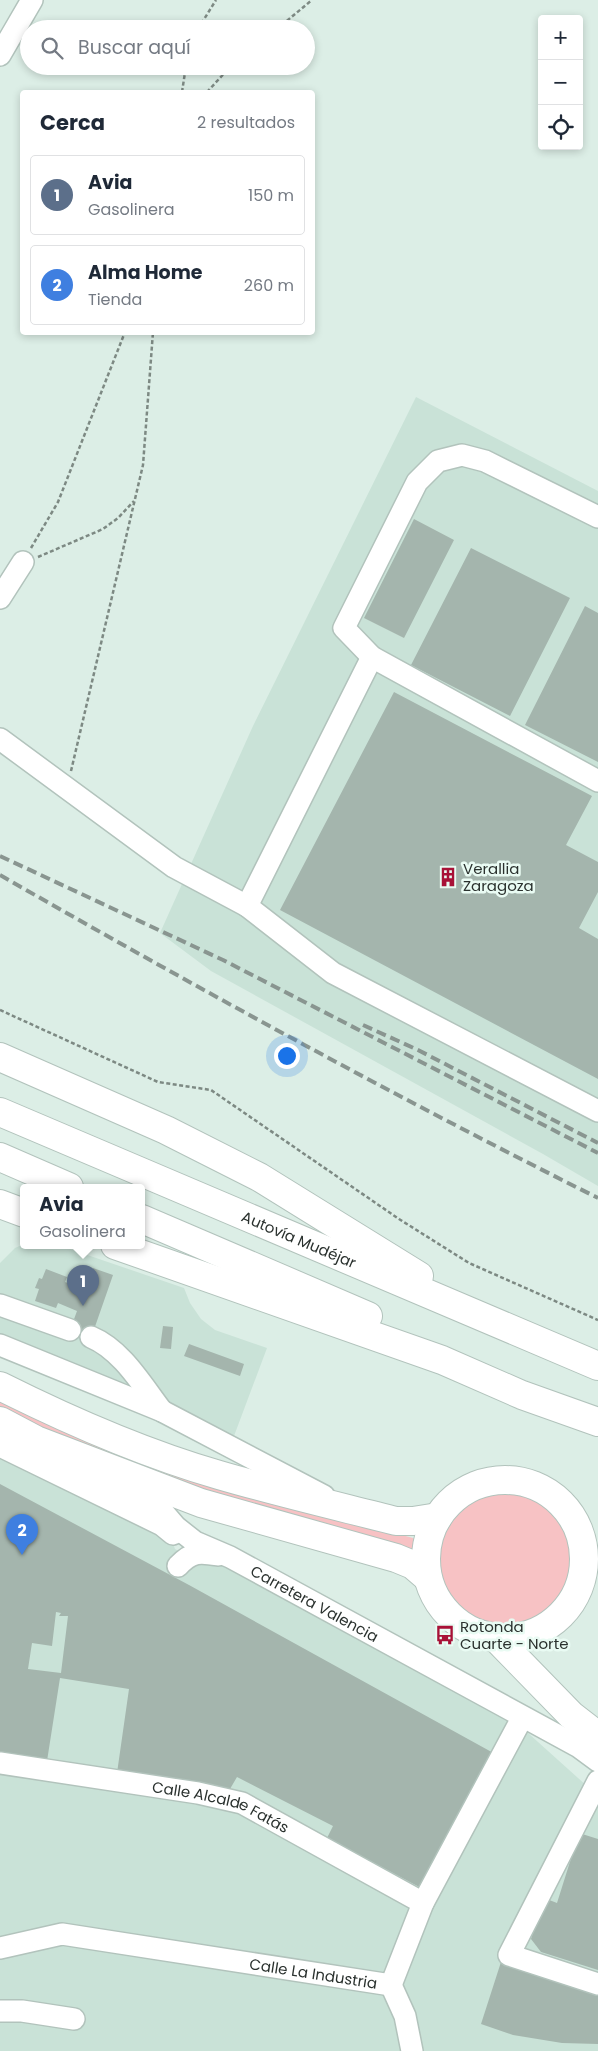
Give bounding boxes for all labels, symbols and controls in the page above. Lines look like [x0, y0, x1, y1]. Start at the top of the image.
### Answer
map controls [538, 15, 583, 150]
button: + [538, 15, 583, 60]
search box [20, 20, 315, 75]
icon: search [38, 34, 66, 62]
text: Buscar aquí [78, 34, 191, 61]
button: − [538, 60, 583, 105]
button: locate [538, 105, 583, 150]
text: Cerca [40, 108, 105, 137]
text: 2 resultados [197, 111, 295, 134]
text: Avia [88, 169, 132, 196]
text: 1 [54, 184, 60, 207]
text: 150 m [248, 184, 294, 207]
text: Gasolinera [88, 198, 175, 221]
text: Alma Home [88, 259, 202, 286]
text: 2 [52, 274, 62, 297]
text: 260 m [244, 274, 294, 297]
text: Tienda [88, 288, 142, 311]
place label: Verallia Zaragoza [463, 858, 534, 896]
building icon: Verallia Zaragoza [437, 866, 459, 888]
your location [274, 1043, 300, 1069]
popup [20, 1184, 145, 1249]
text: Avia [39, 1191, 84, 1218]
street label: Autovía Mudéjar [239, 1205, 360, 1273]
text: Gasolinera [39, 1220, 126, 1243]
pin: 1 [67, 1265, 99, 1306]
pin: 2 [6, 1514, 38, 1555]
street label: Carretera Valencia [247, 1560, 382, 1647]
place label: Rotonda Cuarte - Norte [460, 1616, 568, 1654]
bus stop icon: Rotonda Cuarte - Norte [434, 1624, 456, 1646]
street label: Calle Alcalde Fatás [151, 1776, 293, 1838]
street label: Calle La Industria [248, 1953, 379, 1993]

